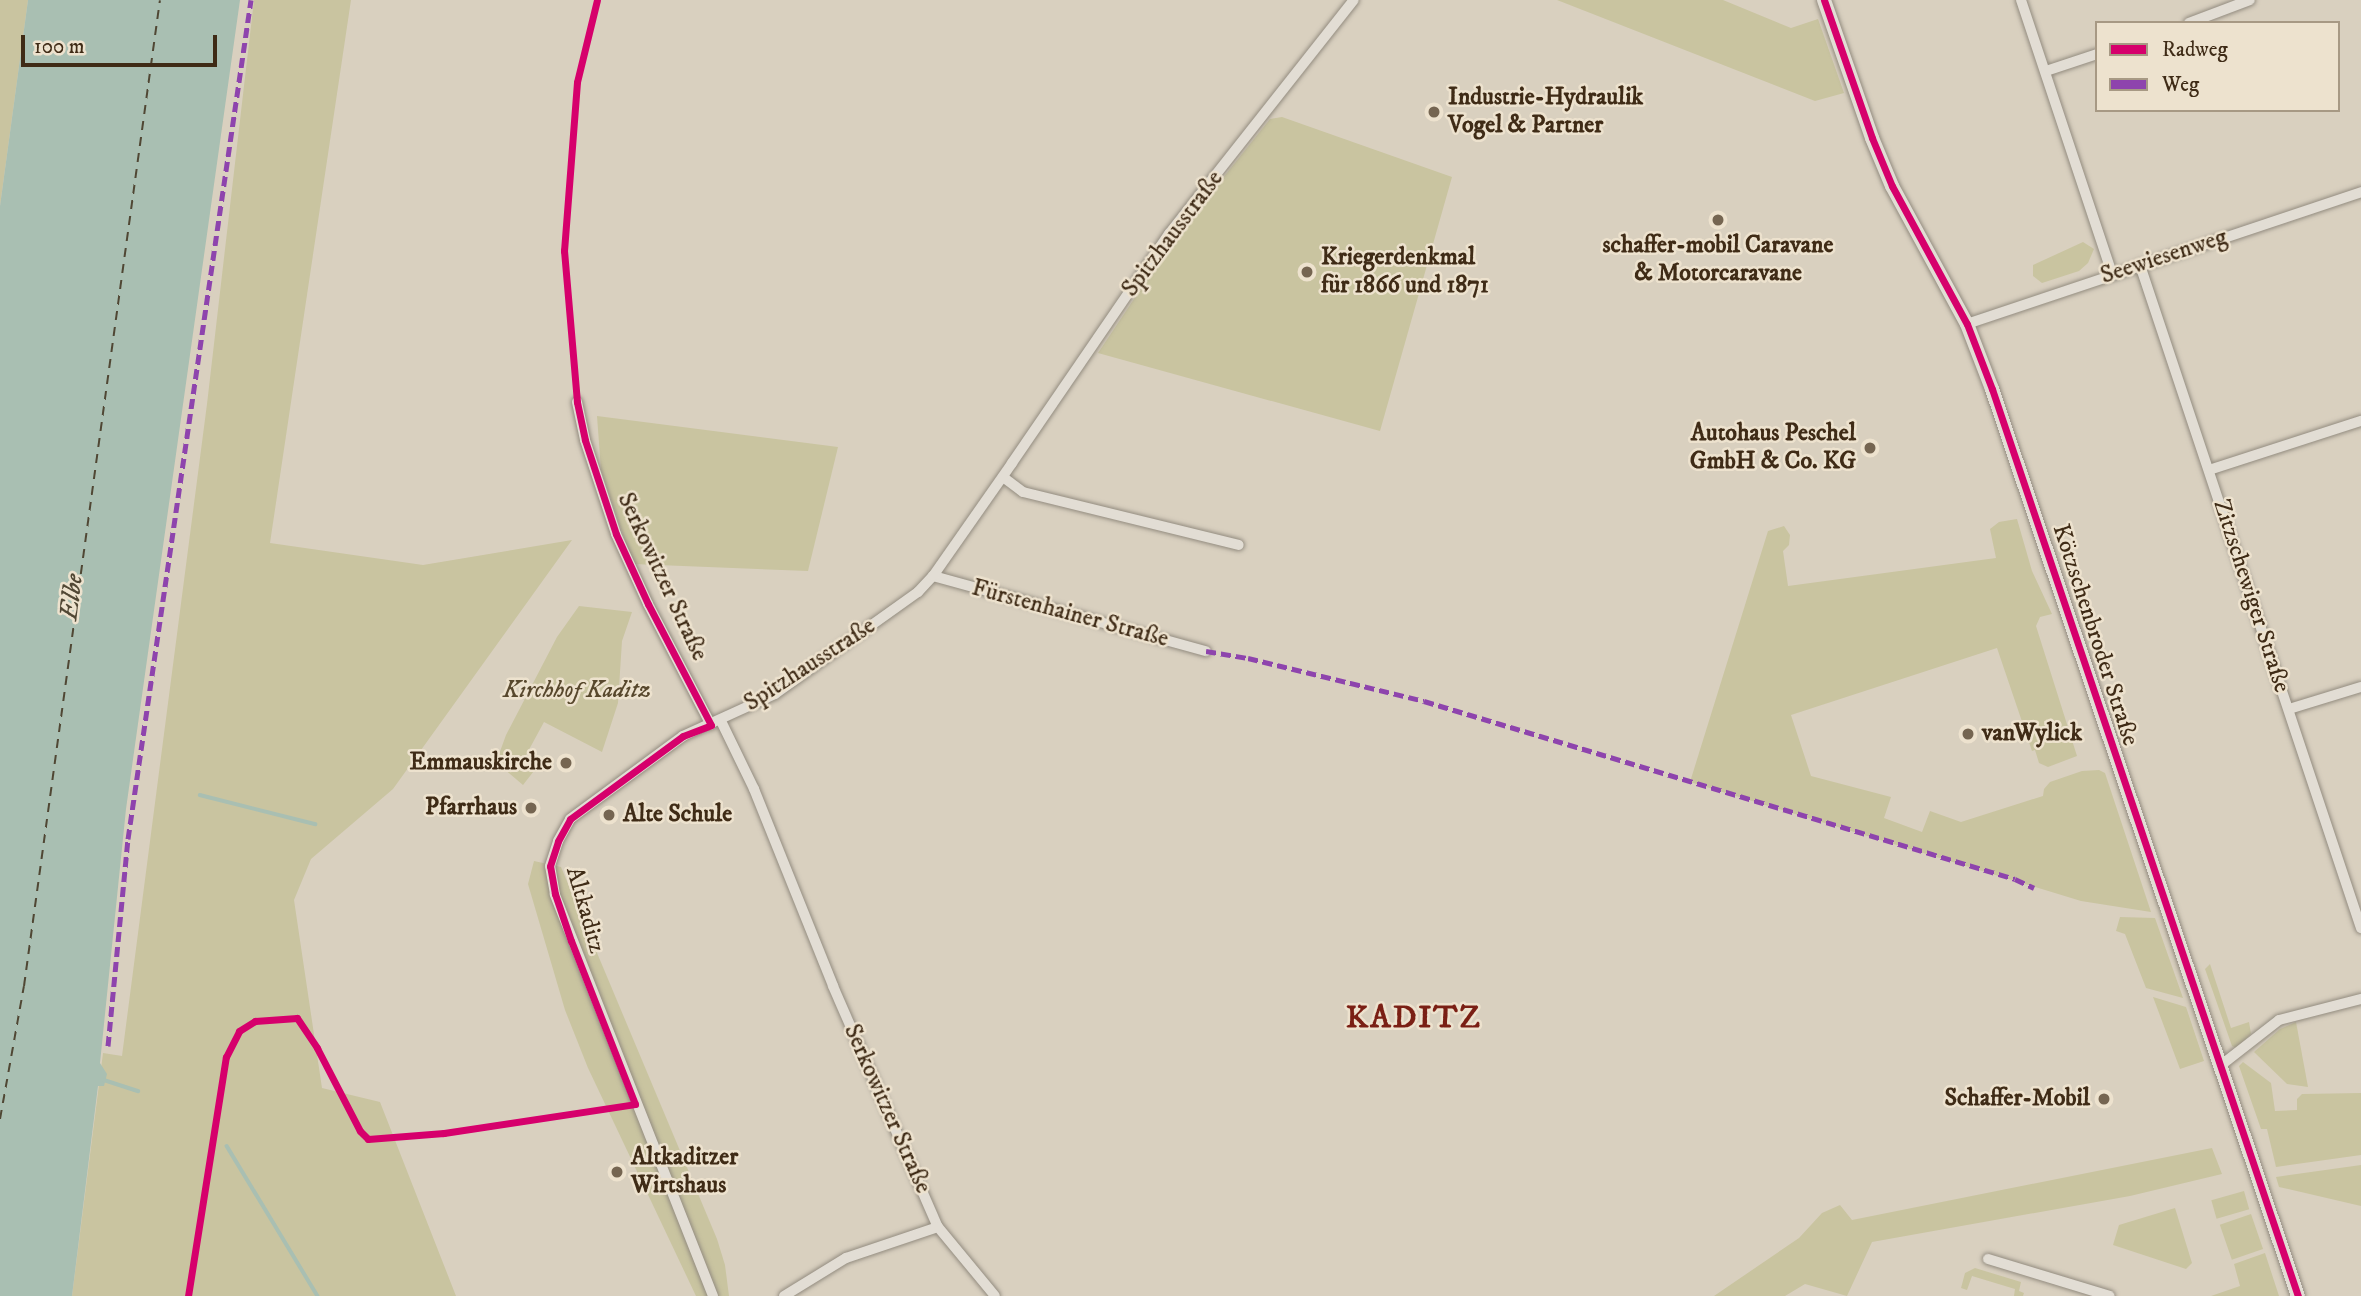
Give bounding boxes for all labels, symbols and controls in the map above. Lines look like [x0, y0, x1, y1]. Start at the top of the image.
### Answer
scale bar [24, 21, 220, 65]
legend [2095, 21, 2340, 112]
text: 100 m [34, 34, 85, 60]
text: Radweg [2162, 37, 2228, 63]
text: Weg [2162, 72, 2199, 98]
place label: Industrie-Hydraulik Vogel & Partner [1448, 84, 1643, 140]
marker: Industrie-Hydraulik Vogel & Partner [1426, 104, 1442, 120]
street label: Spitzhausstraße [1116, 165, 1230, 303]
marker: schaffer-mobil Caravane & Motorcaravane [1710, 212, 1726, 228]
street label: Seewiesenweg [2097, 223, 2231, 291]
place label: schaffer-mobil Caravane & Motorcaravane [1603, 232, 1833, 288]
place label: Kriegerdenkmal für 1866 und 1871 [1321, 244, 1489, 300]
marker: Kriegerdenkmal für 1866 und 1871 [1299, 264, 1315, 280]
place label: Autohaus Peschel GmbH & Co. KG [1690, 420, 1856, 476]
marker: Autohaus Peschel GmbH & Co. KG [1862, 440, 1878, 456]
street label: Serkowitzer Straße [610, 488, 714, 666]
street label: Zitzschewiger Straße [2206, 496, 2296, 696]
street label: Kötzschenbroder Straße [2046, 521, 2144, 749]
water label: Elbe [54, 572, 90, 622]
street label: Fürstenhainer Straße [969, 574, 1171, 654]
street label: Spitzhausstraße [739, 612, 881, 718]
park label: Kirchhof Kaditz [503, 677, 651, 705]
place label: vanWylick [1982, 720, 2082, 748]
marker: vanWylick [1960, 726, 1976, 742]
place label: Emmauskirche [409, 749, 552, 777]
marker: Emmauskirche [558, 755, 574, 771]
place label: Pfarrhaus [425, 794, 517, 822]
marker: Pfarrhaus [523, 800, 539, 816]
place label: Alte Schule [623, 801, 732, 829]
marker: Alte Schule [601, 807, 617, 823]
street label: Altkaditz [559, 864, 611, 956]
district label: KADITZ [1347, 999, 1481, 1037]
street label: Serkowitzer Straße [837, 1020, 937, 1198]
place label: Schaffer-Mobil [1944, 1085, 2090, 1113]
marker: Schaffer-Mobil [2096, 1091, 2112, 1107]
place label: Altkaditzer Wirtshaus [631, 1144, 738, 1200]
marker: Altkaditzer Wirtshaus [609, 1164, 625, 1180]

